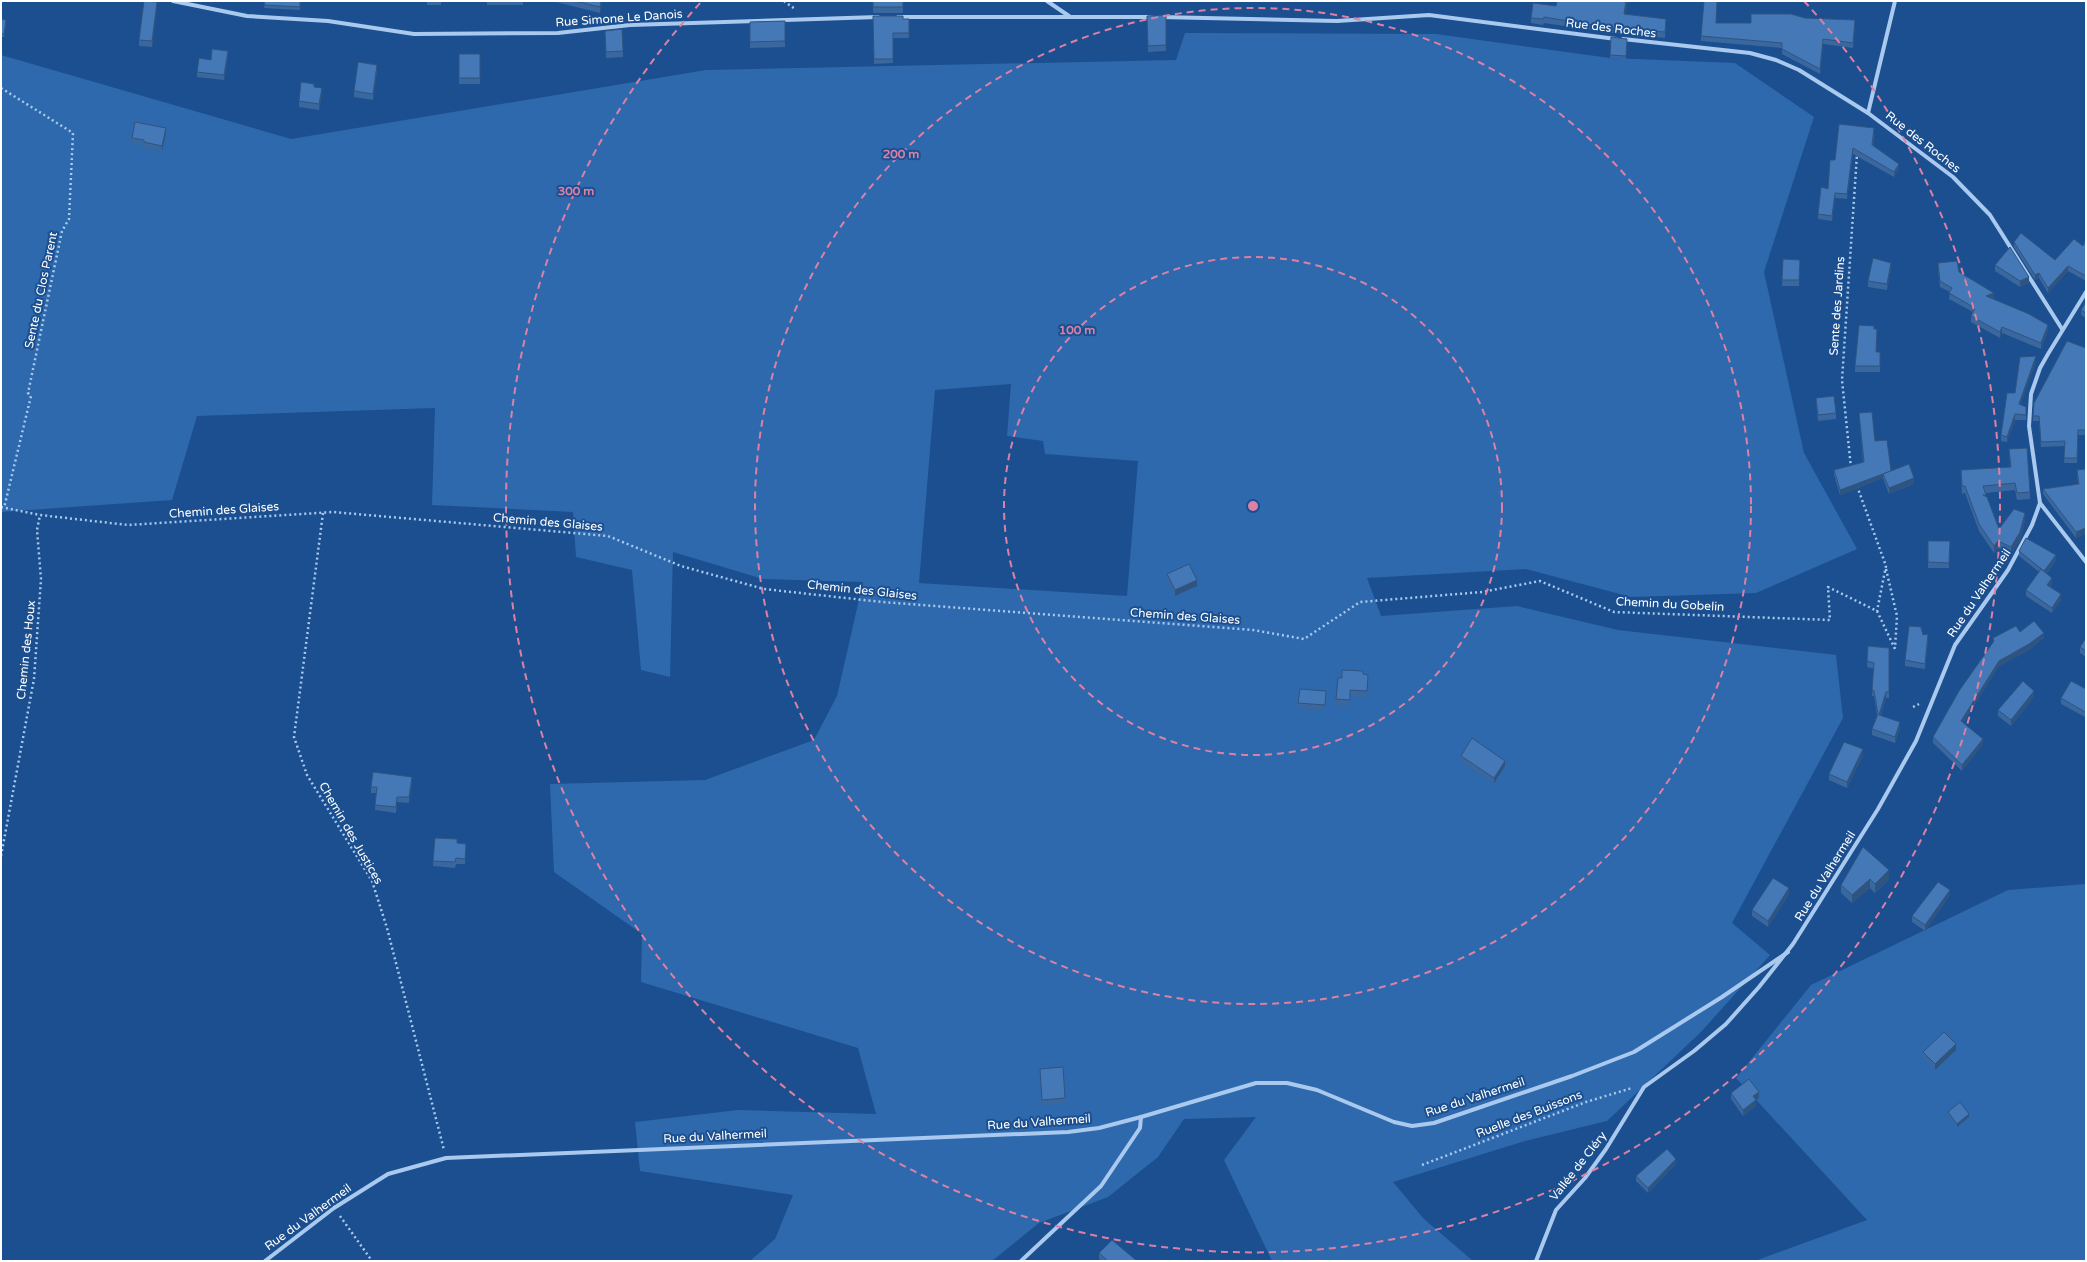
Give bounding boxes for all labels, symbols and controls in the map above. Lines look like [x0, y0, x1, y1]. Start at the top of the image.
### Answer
street label: Rue Simone Le Danois [555, 7, 683, 29]
street label: Rue des Roches [1565, 16, 1657, 41]
street label: Rue des Roches [1883, 108, 1963, 176]
text: 200 m [883, 147, 919, 161]
text: 300 m [558, 184, 594, 198]
street label: Sente du Clos Parent [22, 230, 60, 350]
street label: Sente des Jardins [1827, 256, 1847, 356]
text: 100 m [1059, 323, 1095, 337]
street label: Chemin des Glaises [169, 499, 280, 521]
centre of rings [1246, 499, 1260, 513]
street label: Chemin des Glaises [492, 510, 604, 534]
street label: Rue du Valhermeil [1944, 546, 2014, 640]
street label: Chemin des Glaises [806, 577, 918, 603]
street label: Chemin du Gobelin [1615, 594, 1725, 614]
street label: Chemin des Houx [14, 600, 38, 700]
street label: Chemin des Glaises [1130, 605, 1241, 627]
street label: Chemin des Justices [316, 780, 386, 887]
street label: Rue du Valhermeil [1792, 828, 1858, 924]
street label: Rue du Valhermeil [1424, 1074, 1526, 1120]
street label: Ruelle des Buissons [1474, 1087, 1584, 1141]
street label: Rue du Valhermeil [987, 1111, 1091, 1133]
street label: Rue du Valhermeil [663, 1126, 767, 1146]
street label: Vallée de Cléry [1547, 1128, 1610, 1203]
street label: Rue du Valhermeil [262, 1181, 354, 1253]

